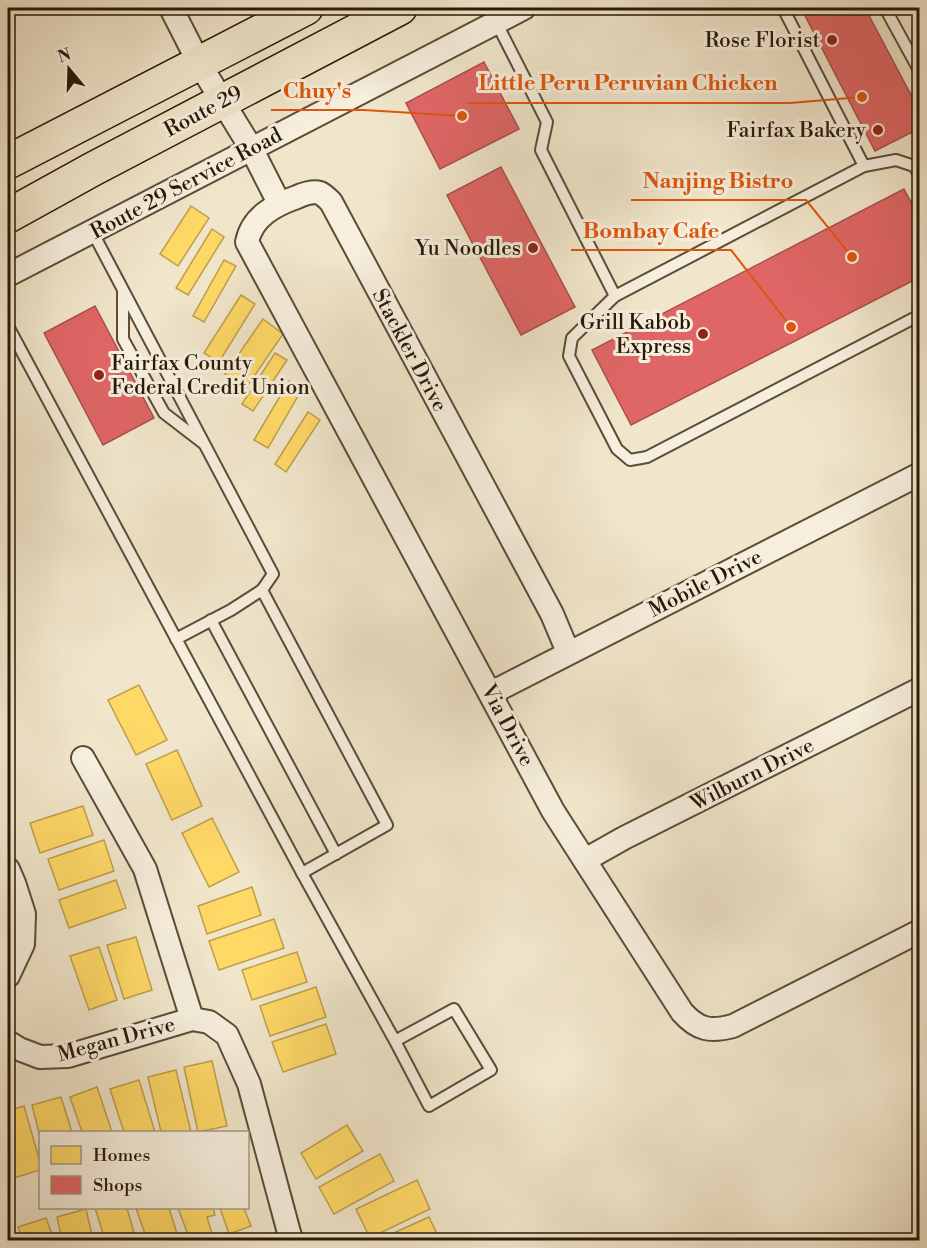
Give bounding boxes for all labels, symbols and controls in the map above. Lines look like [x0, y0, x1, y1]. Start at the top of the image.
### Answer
place label: Rose Florist [705, 28, 821, 54]
marker: Rose Florist [825, 33, 839, 47]
north arrow [39, 39, 99, 99]
text: N [55, 44, 74, 67]
callout: Little Peru Peruvian Chicken [467, 63, 790, 103]
callout: Chuy's [271, 70, 364, 110]
text: Little Peru Peruvian Chicken [478, 70, 778, 97]
text: Chuy's [283, 78, 351, 105]
street label: Route 29 [160, 80, 247, 143]
place label: Fairfax Bakery [726, 118, 867, 144]
street label: Route 29 Service Road [86, 122, 287, 245]
marker: Fairfax Bakery [871, 123, 885, 137]
callout: Nanjing Bistro [631, 160, 806, 200]
text: Nanjing Bistro [643, 168, 793, 195]
callout: Bombay Cafe [571, 210, 731, 250]
text: Bombay Cafe [583, 218, 719, 245]
place label: Yu Noodles [414, 236, 521, 262]
marker: Yu Noodles [526, 241, 540, 255]
street label: Stackler Drive [366, 284, 452, 416]
place label: Grill Kabob Express [580, 310, 691, 360]
marker: Grill Kabob Express [696, 327, 710, 341]
place label: Fairfax County Federal Credit Union [111, 351, 310, 401]
marker: Fairfax County Federal Credit Union [92, 368, 106, 382]
street label: Mobile Drive [644, 544, 767, 624]
street label: Via Drive [474, 679, 540, 771]
street label: Wilburn Drive [685, 733, 819, 818]
street label: Megan Drive [54, 1012, 178, 1068]
legend [39, 1131, 249, 1209]
text: Homes [93, 1144, 150, 1167]
text: Shops [93, 1174, 143, 1197]

